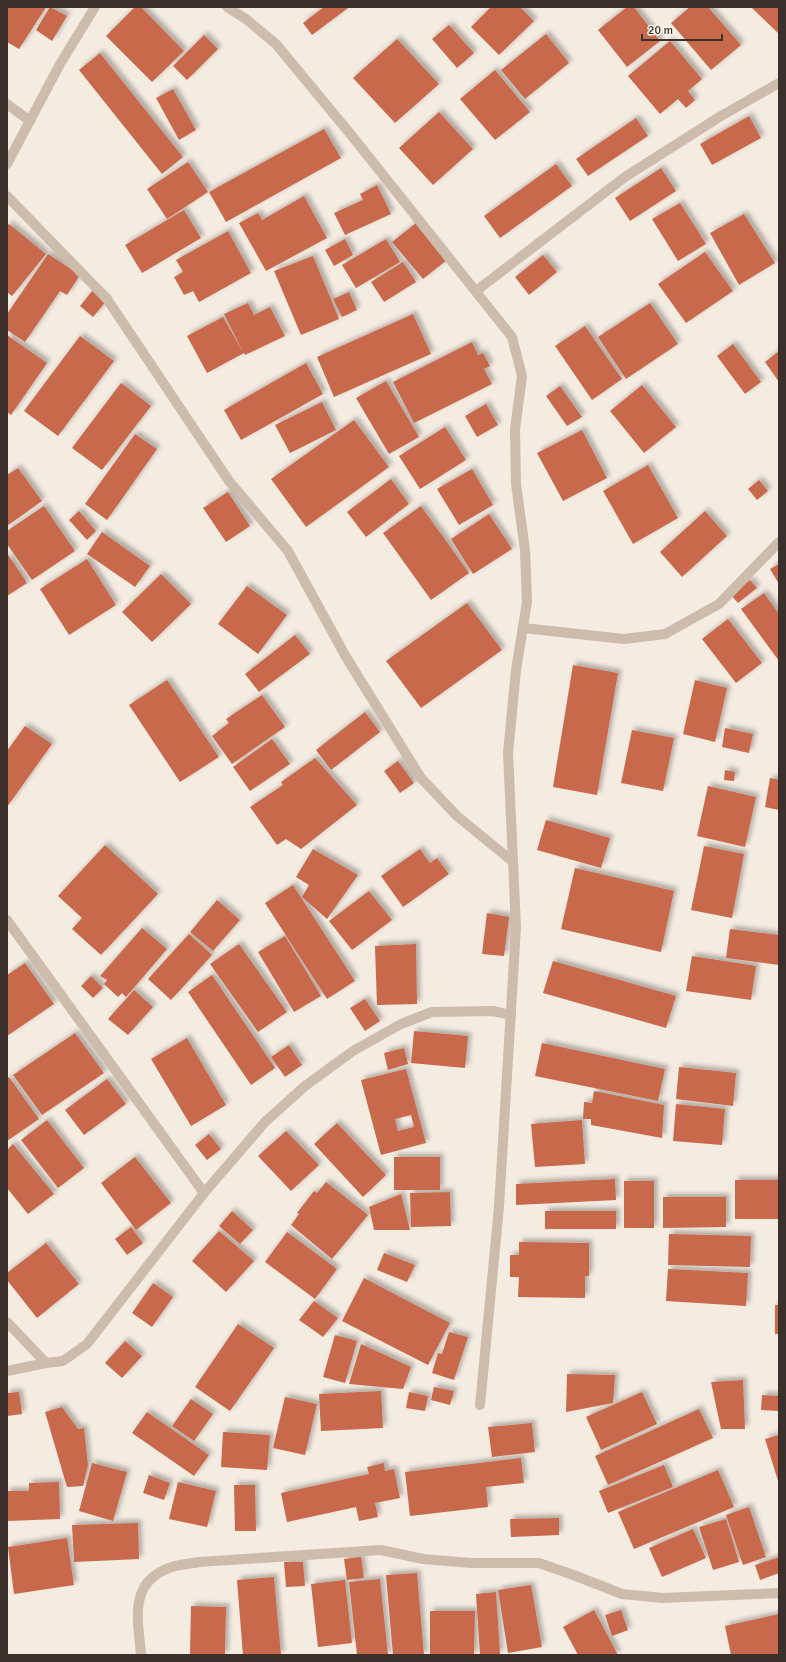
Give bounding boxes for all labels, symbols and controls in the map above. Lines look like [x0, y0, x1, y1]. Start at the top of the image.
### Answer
scale bar [642, 16, 722, 42]
text: 20 m [648, 23, 673, 38]

